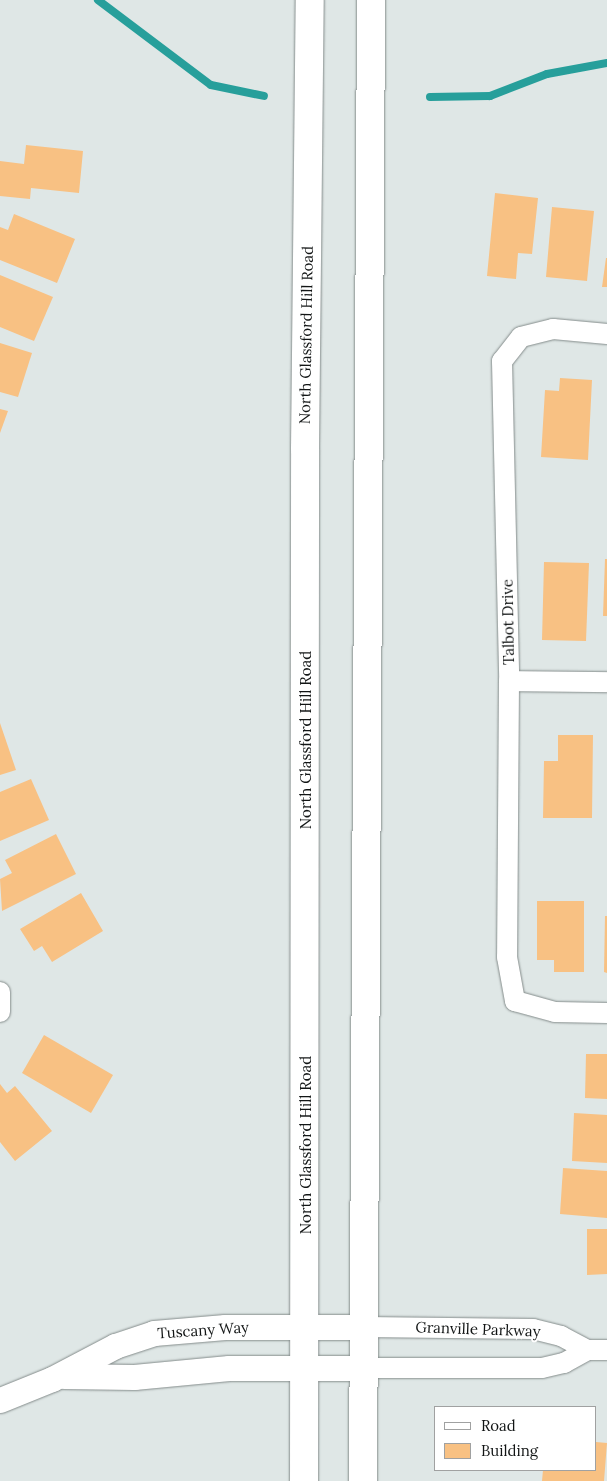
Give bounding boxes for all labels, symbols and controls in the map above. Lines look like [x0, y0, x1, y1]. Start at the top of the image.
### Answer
street label: North Glassford Hill Road [295, 246, 317, 424]
street label: Talbot Drive [498, 579, 518, 665]
street label: North Glassford Hill Road [297, 651, 315, 829]
street label: North Glassford Hill Road [297, 1056, 315, 1234]
street label: Tuscany Way [157, 1318, 249, 1342]
street label: Granville Parkway [415, 1318, 541, 1340]
legend [434, 1406, 597, 1471]
text: Road [481, 1416, 516, 1435]
text: Building [481, 1441, 538, 1460]

